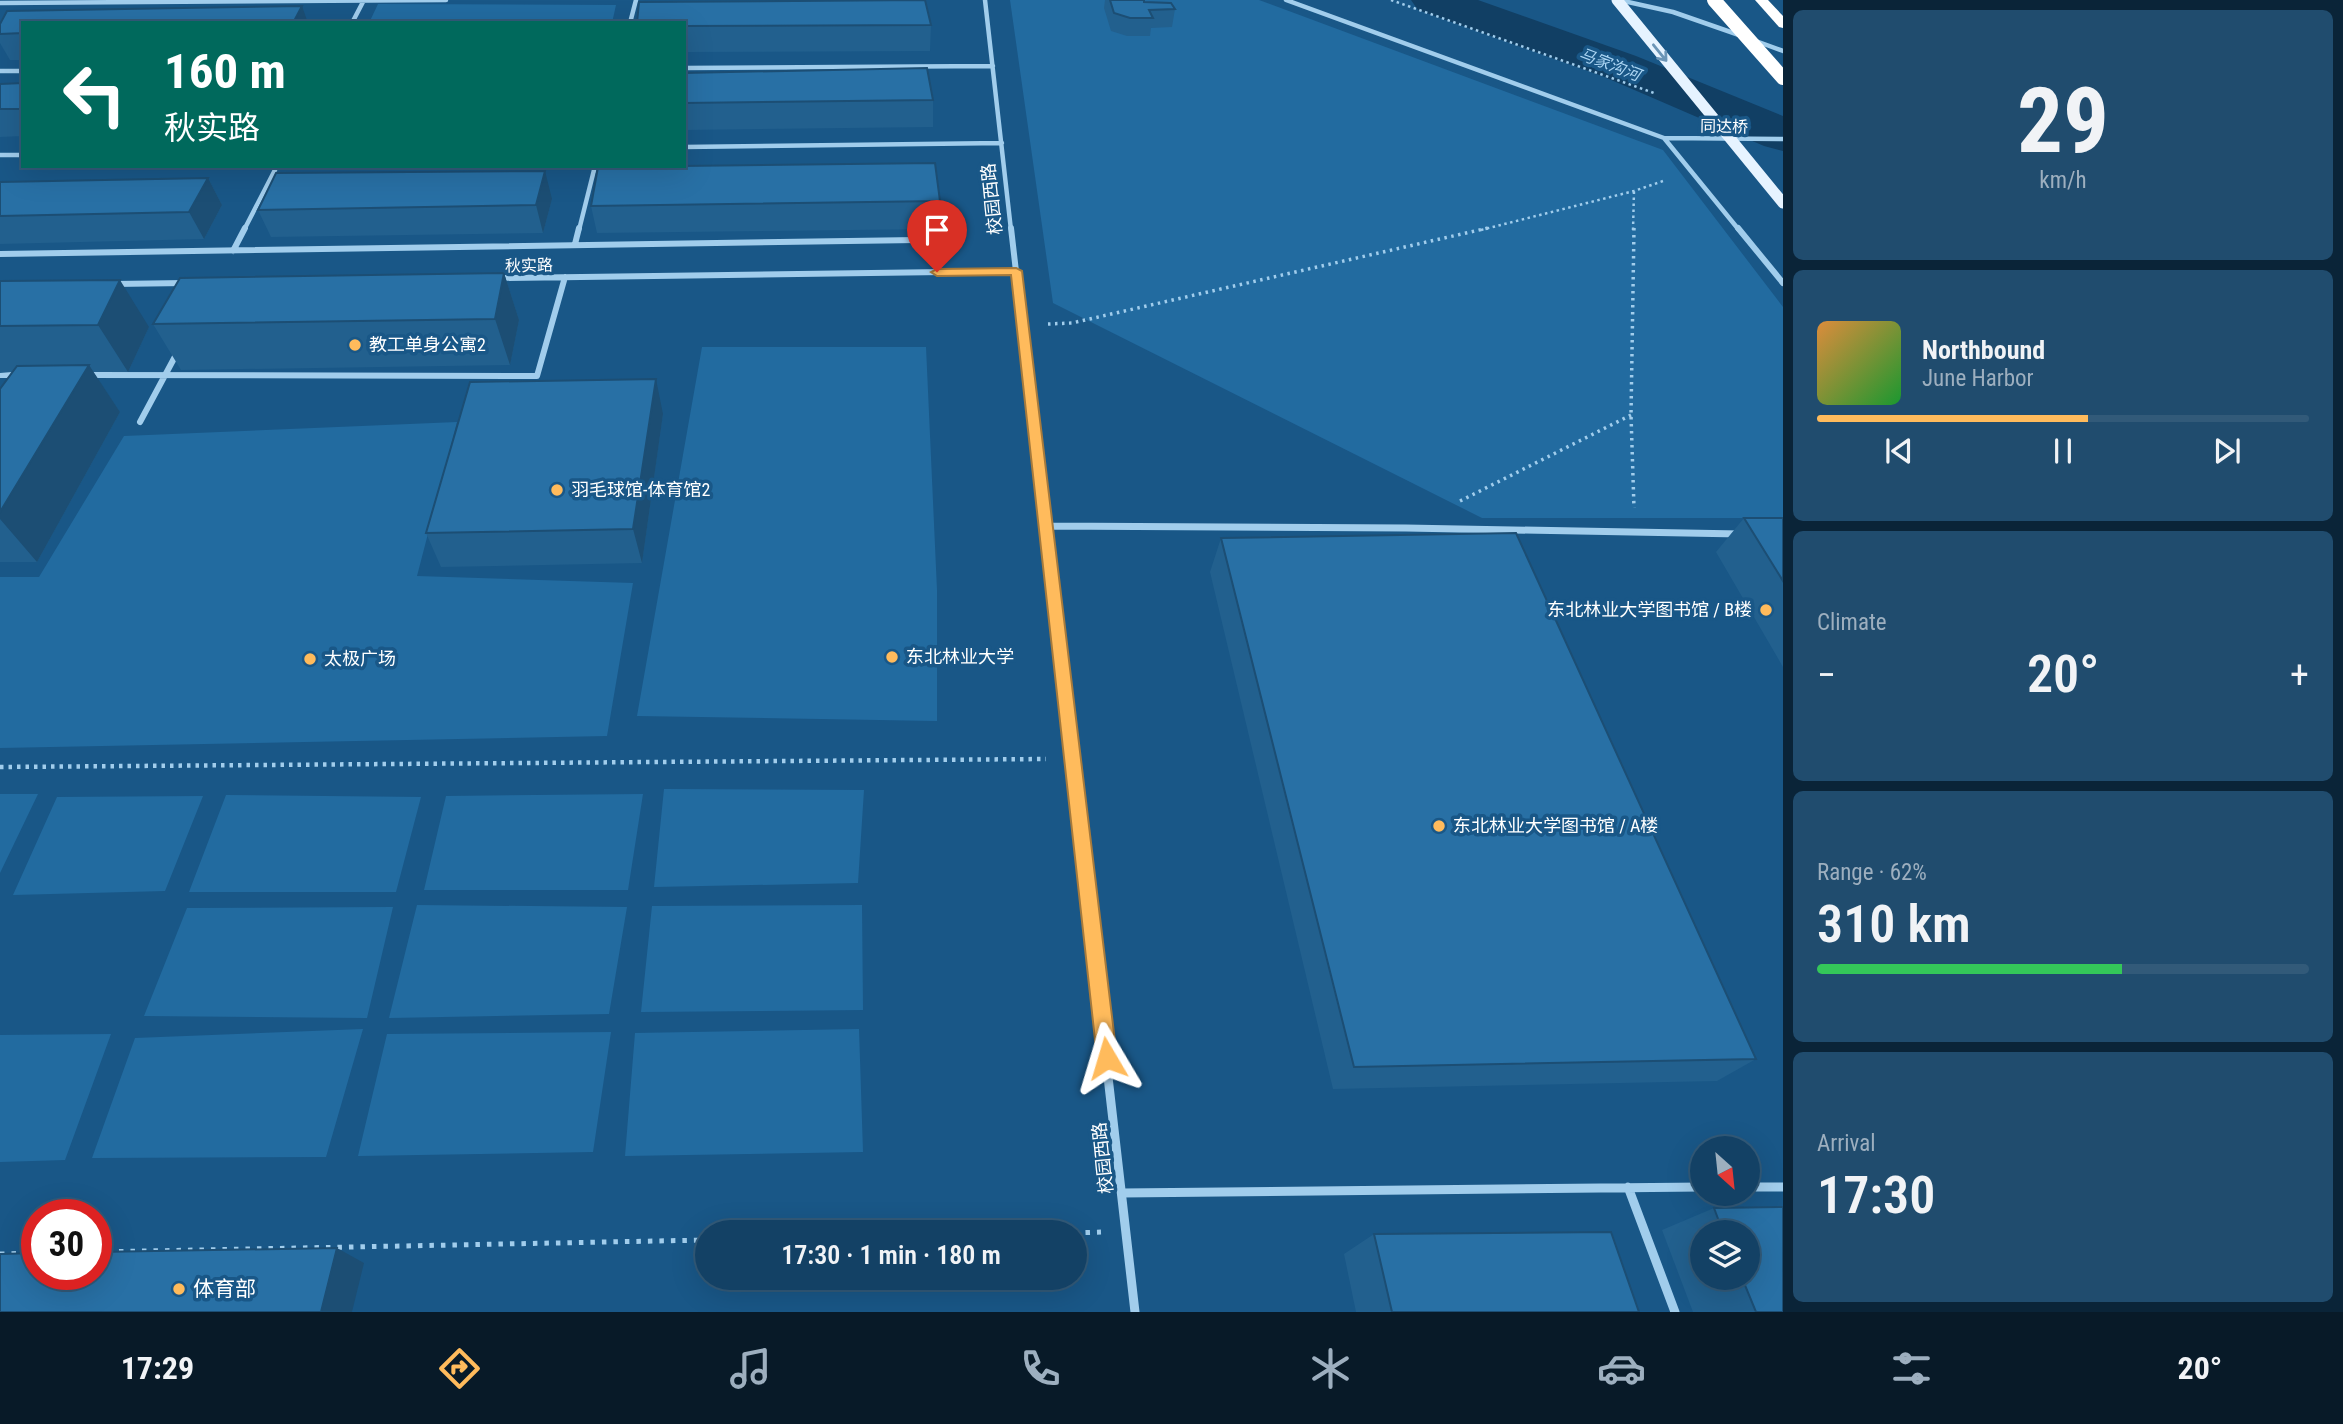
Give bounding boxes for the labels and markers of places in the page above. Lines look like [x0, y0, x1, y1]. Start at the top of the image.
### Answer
pin [907, 200, 967, 272]
place label: 教工单身公寓2 [369, 334, 486, 355]
marker: 教工单身公寓2 [347, 337, 363, 353]
place label: 羽毛球馆-体育馆2 [571, 479, 710, 500]
marker: 羽毛球馆-体育馆2 [549, 482, 565, 498]
place label: 东北林业大学图书馆 / B楼 [1547, 599, 1752, 620]
marker: 东北林业大学图书馆 / B楼 [1758, 602, 1774, 618]
place label: 东北林业大学 [906, 646, 1014, 667]
place label: 太极广场 [324, 648, 396, 669]
marker: 东北林业大学 [884, 649, 900, 665]
marker: 太极广场 [302, 651, 318, 667]
place label: 东北林业大学图书馆 / A楼 [1453, 815, 1658, 836]
marker: 东北林业大学图书馆 / A楼 [1431, 818, 1447, 834]
place label: 体育部 [193, 1277, 256, 1301]
marker: 体育部 [171, 1281, 187, 1297]

